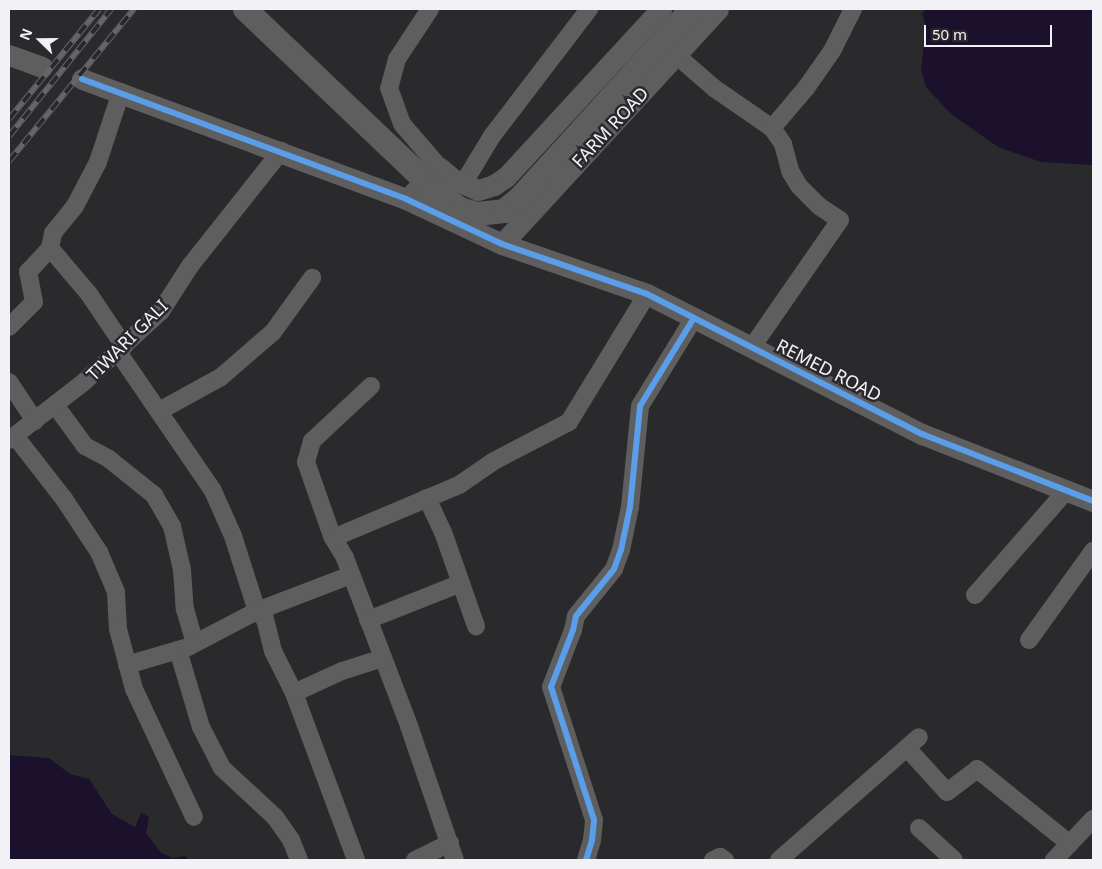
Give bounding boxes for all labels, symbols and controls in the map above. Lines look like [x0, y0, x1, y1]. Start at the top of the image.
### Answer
north arrow [15, 15, 65, 65]
scale bar [927, 15, 1054, 47]
text: 50 m [932, 24, 967, 44]
text: N [15, 25, 37, 43]
street label: FARM ROAD [567, 82, 653, 172]
street label: TIWARI GALI [82, 295, 172, 385]
street label: REMED ROAD [773, 334, 885, 406]

